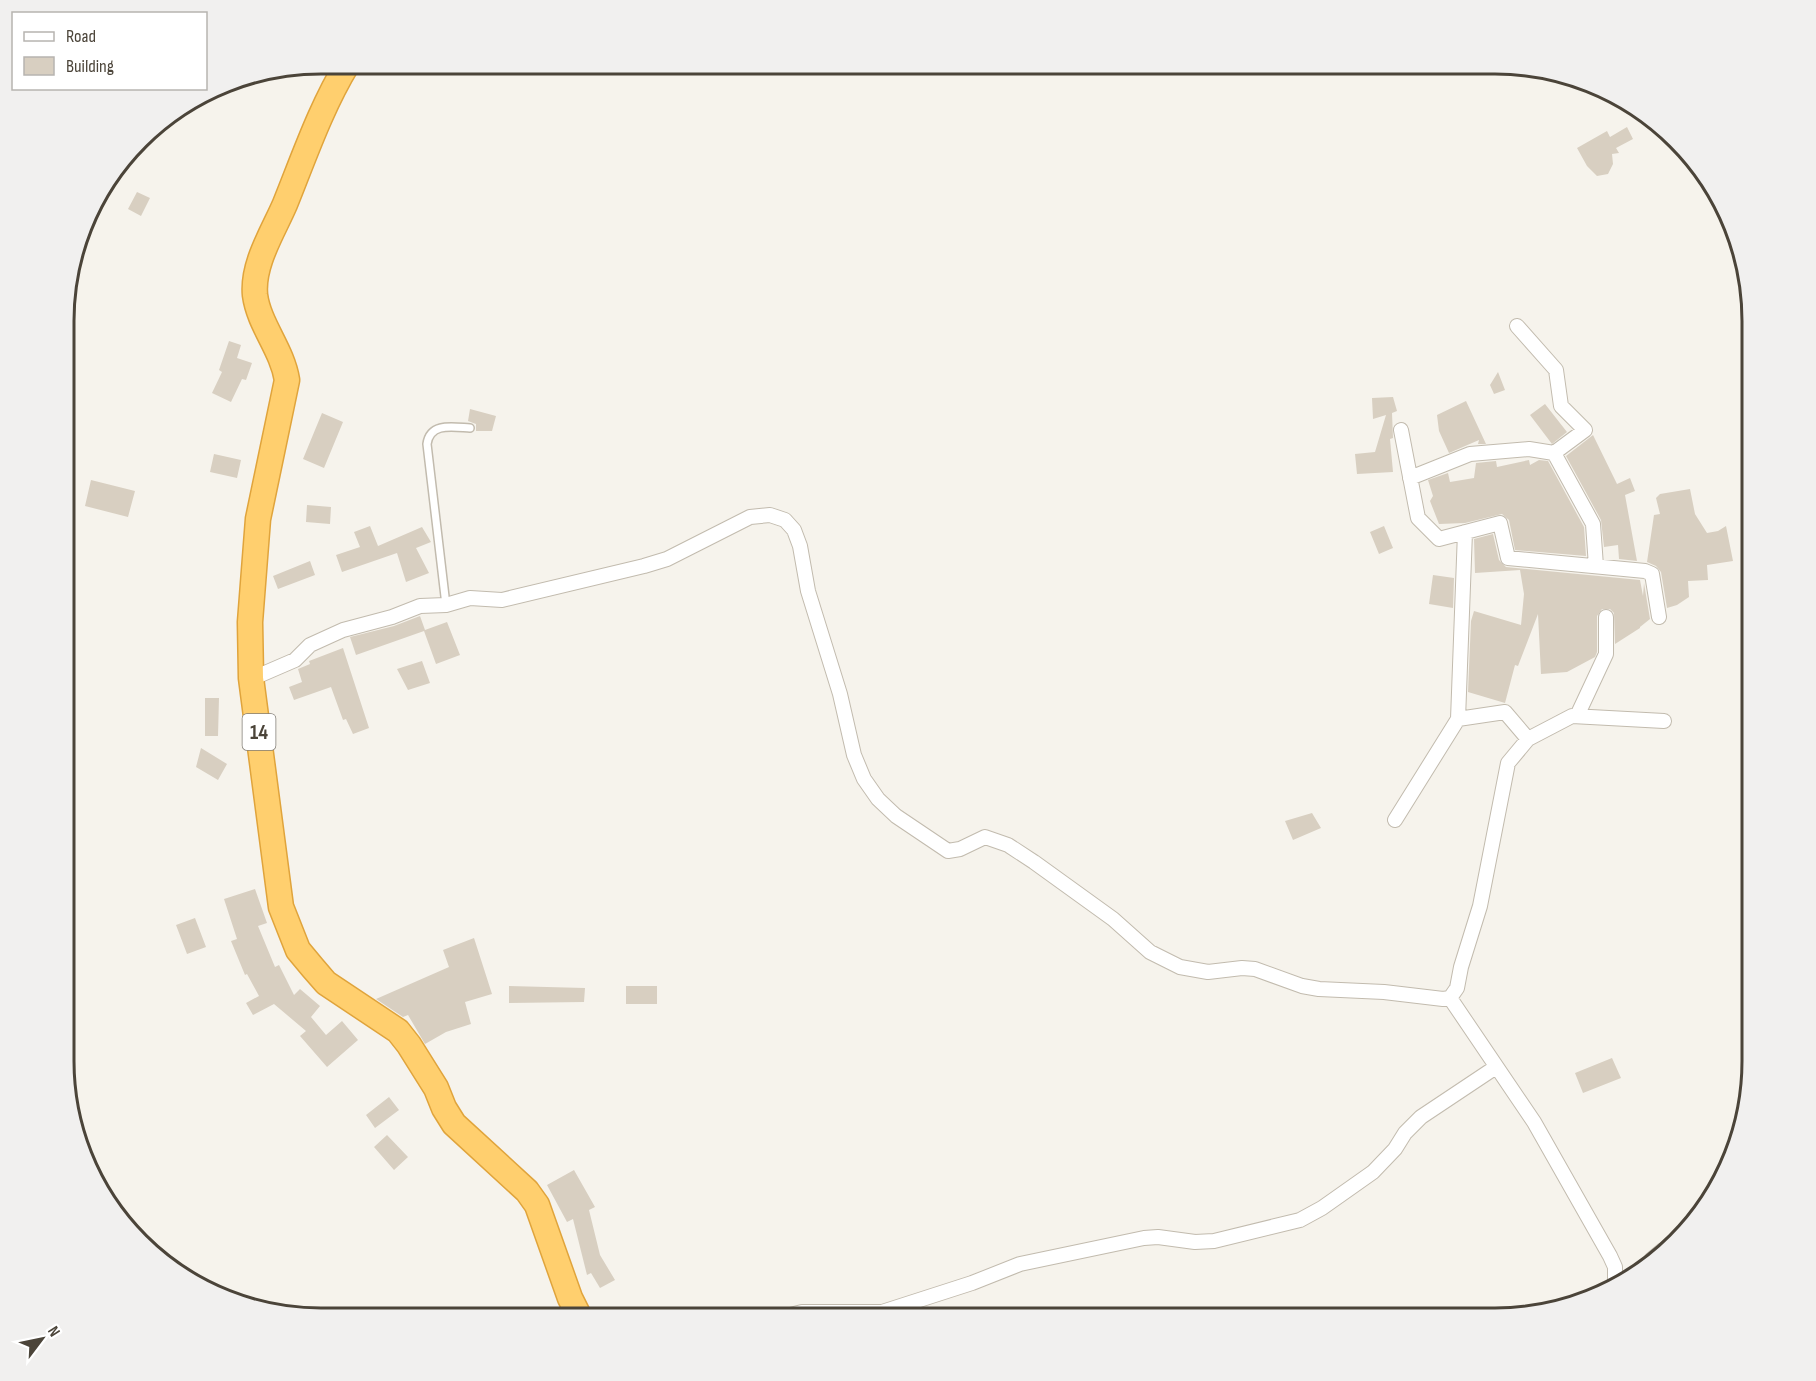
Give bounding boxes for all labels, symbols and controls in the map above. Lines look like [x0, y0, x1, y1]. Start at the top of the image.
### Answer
legend [12, 12, 207, 90]
text: Road [66, 26, 96, 47]
text: Building [66, 56, 114, 77]
road number: 14 [242, 714, 276, 750]
north arrow [12, 1309, 72, 1369]
text: N [43, 1323, 64, 1341]

